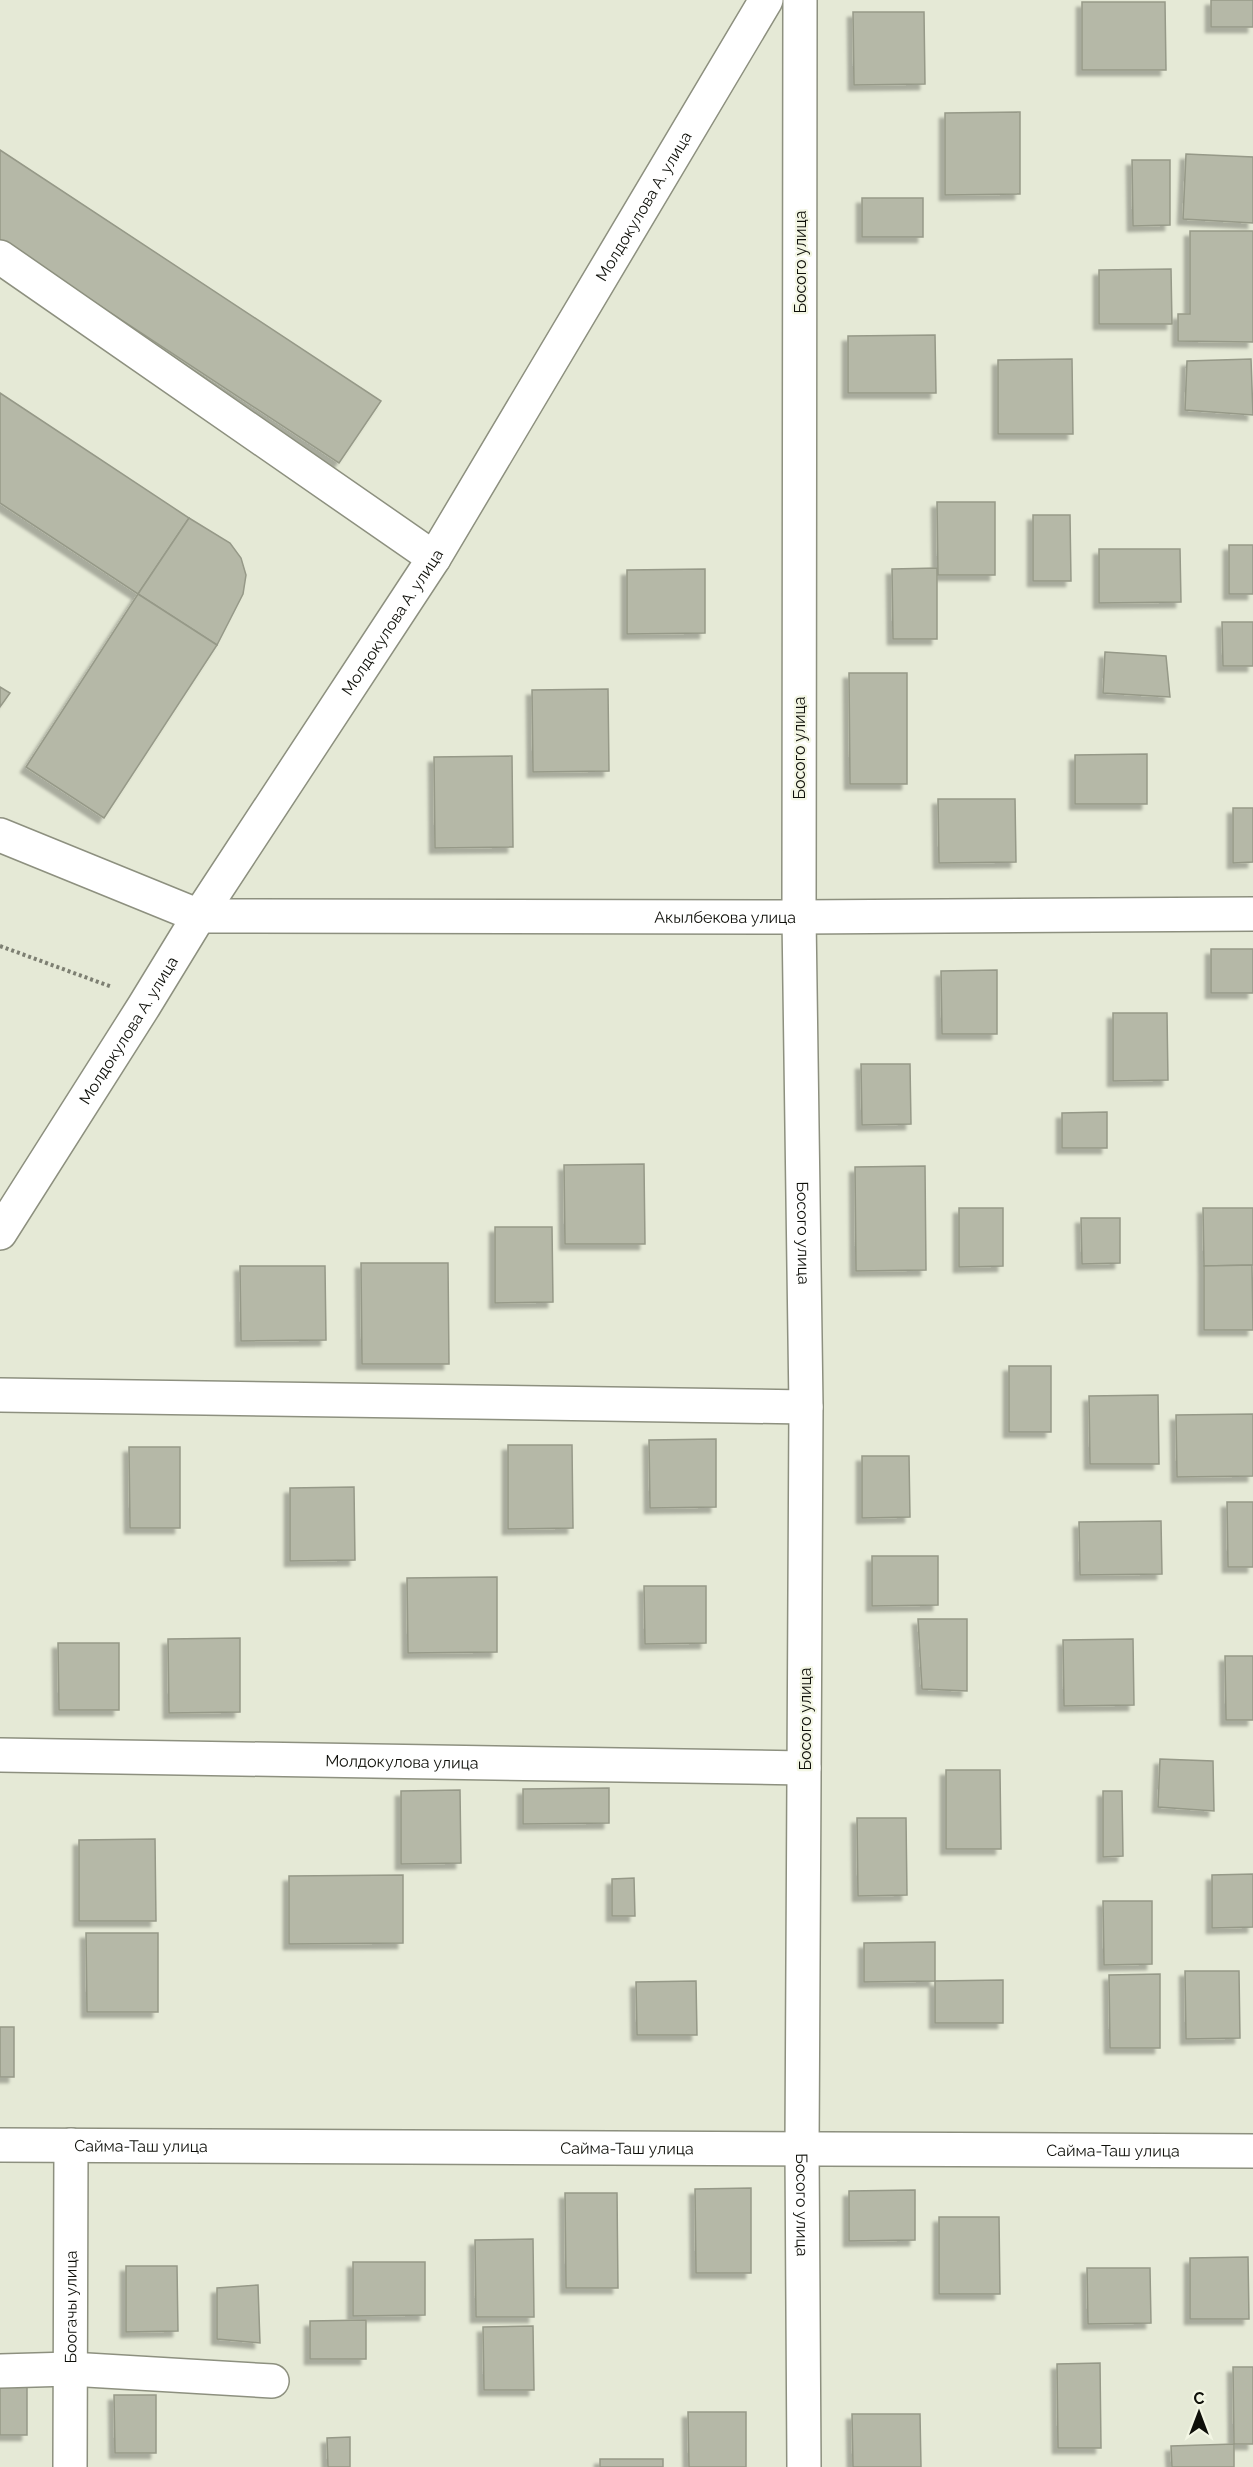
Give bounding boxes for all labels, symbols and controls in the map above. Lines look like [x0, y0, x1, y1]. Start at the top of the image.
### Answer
street label: Молдокулова А. улица [592, 128, 695, 284]
street label: Босого улица [791, 210, 810, 314]
street label: Молдокулова А. улица [337, 546, 447, 699]
street label: Босого улица [790, 696, 809, 800]
street label: Акылбекова улица [654, 907, 796, 926]
street label: Молдокулова А. улица [75, 953, 182, 1108]
street label: Босого улица [793, 1181, 814, 1285]
street label: Босого улица [796, 1667, 815, 1771]
street label: Молдокулова улица [325, 1751, 479, 1772]
street label: Сайма-Таш улица [74, 2136, 208, 2155]
street label: Сайма-Таш улица [560, 2138, 694, 2158]
street label: Сайма-Таш улица [1046, 2141, 1180, 2160]
street label: Босого улица [793, 2153, 812, 2257]
street label: Боогачы улица [61, 2251, 80, 2363]
north arrow [1169, 2383, 1229, 2443]
text: С [1194, 2389, 1205, 2408]

